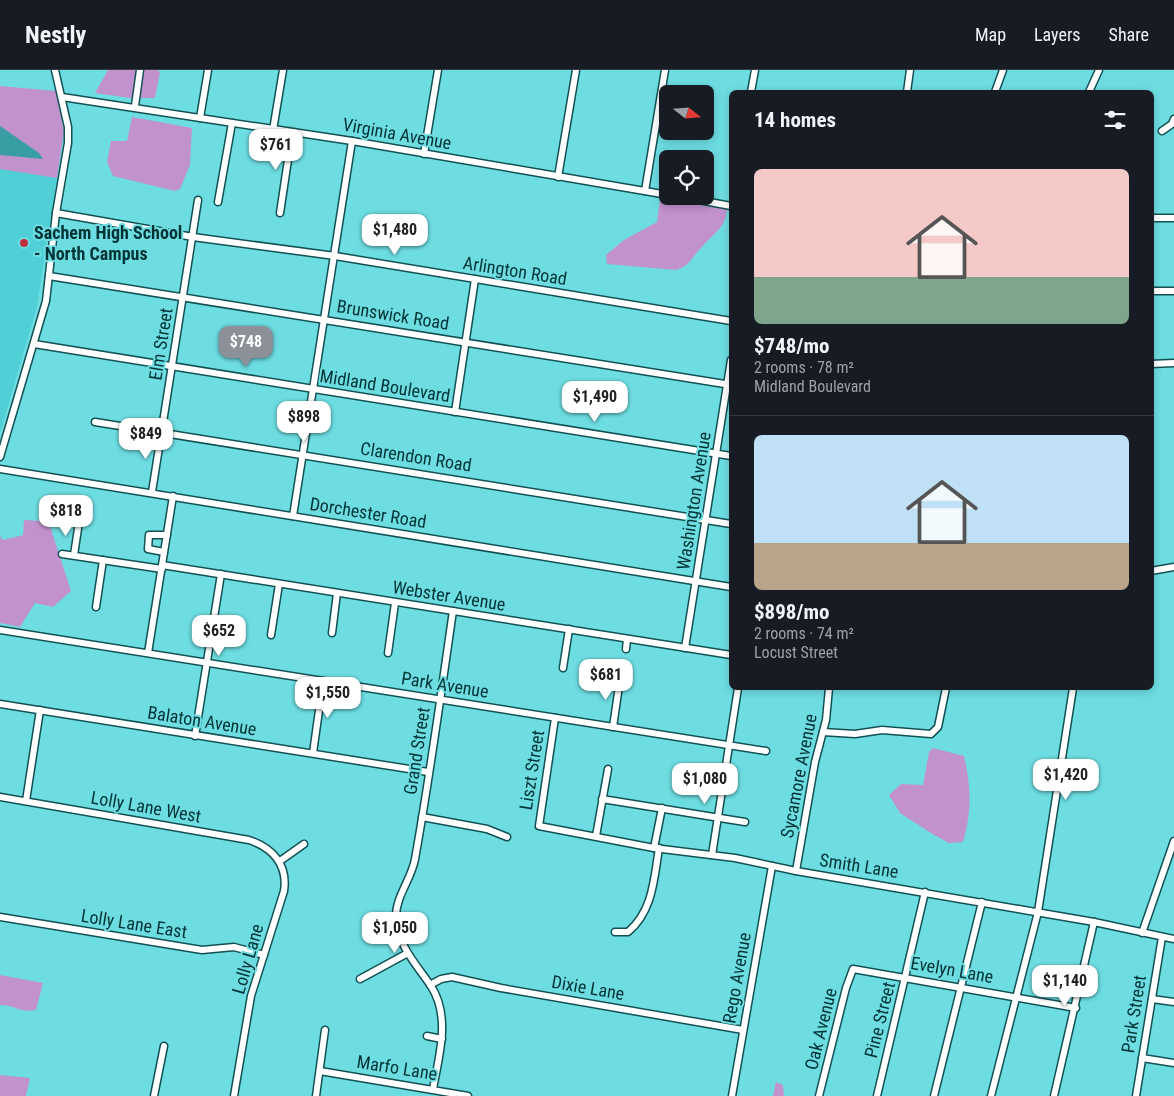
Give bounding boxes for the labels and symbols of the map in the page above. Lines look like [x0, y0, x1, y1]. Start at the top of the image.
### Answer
north arrow [659, 85, 714, 140]
street label: Virginia Avenue [341, 114, 453, 153]
pin: $761 [246, 128, 306, 171]
pin: $1,480 [354, 214, 436, 256]
place label: Sachem High School - North Campus [34, 222, 182, 264]
marker: Sachem High School - North Campus [18, 237, 30, 249]
street label: Arlington Road [462, 252, 569, 289]
street label: Brunswick Road [335, 295, 451, 334]
street label: Elm Street [144, 306, 177, 382]
pin: $748 [216, 326, 276, 368]
street label: Midland Boulevard [318, 365, 452, 406]
pin: $1,490 [554, 380, 636, 423]
pin: $898 [274, 400, 334, 443]
pin: $849 [116, 418, 176, 460]
street label: Washington Avenue [672, 430, 715, 571]
street label: Clarendon Road [359, 437, 473, 476]
street label: Dorchester Road [308, 493, 428, 532]
pin: $818 [36, 494, 96, 537]
street label: Webster Avenue [391, 576, 507, 615]
pin: $652 [189, 614, 249, 657]
pin: $681 [576, 658, 636, 701]
street label: Park Avenue [400, 667, 490, 702]
pin: $1,550 [287, 676, 369, 719]
street label: Balaton Avenue [146, 702, 258, 739]
street label: Grand Street [399, 706, 434, 796]
street label: Sycamore Avenue [776, 712, 821, 840]
street label: Liszt Street [515, 729, 548, 811]
pin: $1,420 [1025, 758, 1107, 801]
pin: $1,080 [664, 762, 746, 805]
street label: Lolly Lane West [89, 786, 203, 827]
street label: Smith Lane [818, 849, 900, 882]
street label: Lolly Lane East [80, 905, 189, 942]
pin: $1,050 [354, 912, 436, 954]
street label: Lolly Lane [228, 921, 268, 996]
street label: Rego Avenue [718, 931, 755, 1025]
street label: Evelyn Lane [909, 952, 995, 987]
pin: $1,140 [1024, 964, 1106, 1007]
street label: Dixie Lane [550, 971, 626, 1004]
street label: Park Street [1117, 974, 1150, 1054]
street label: Pine Street [860, 980, 899, 1060]
street label: Oak Avenue [800, 986, 841, 1072]
street label: Marfo Lane [355, 1051, 439, 1084]

